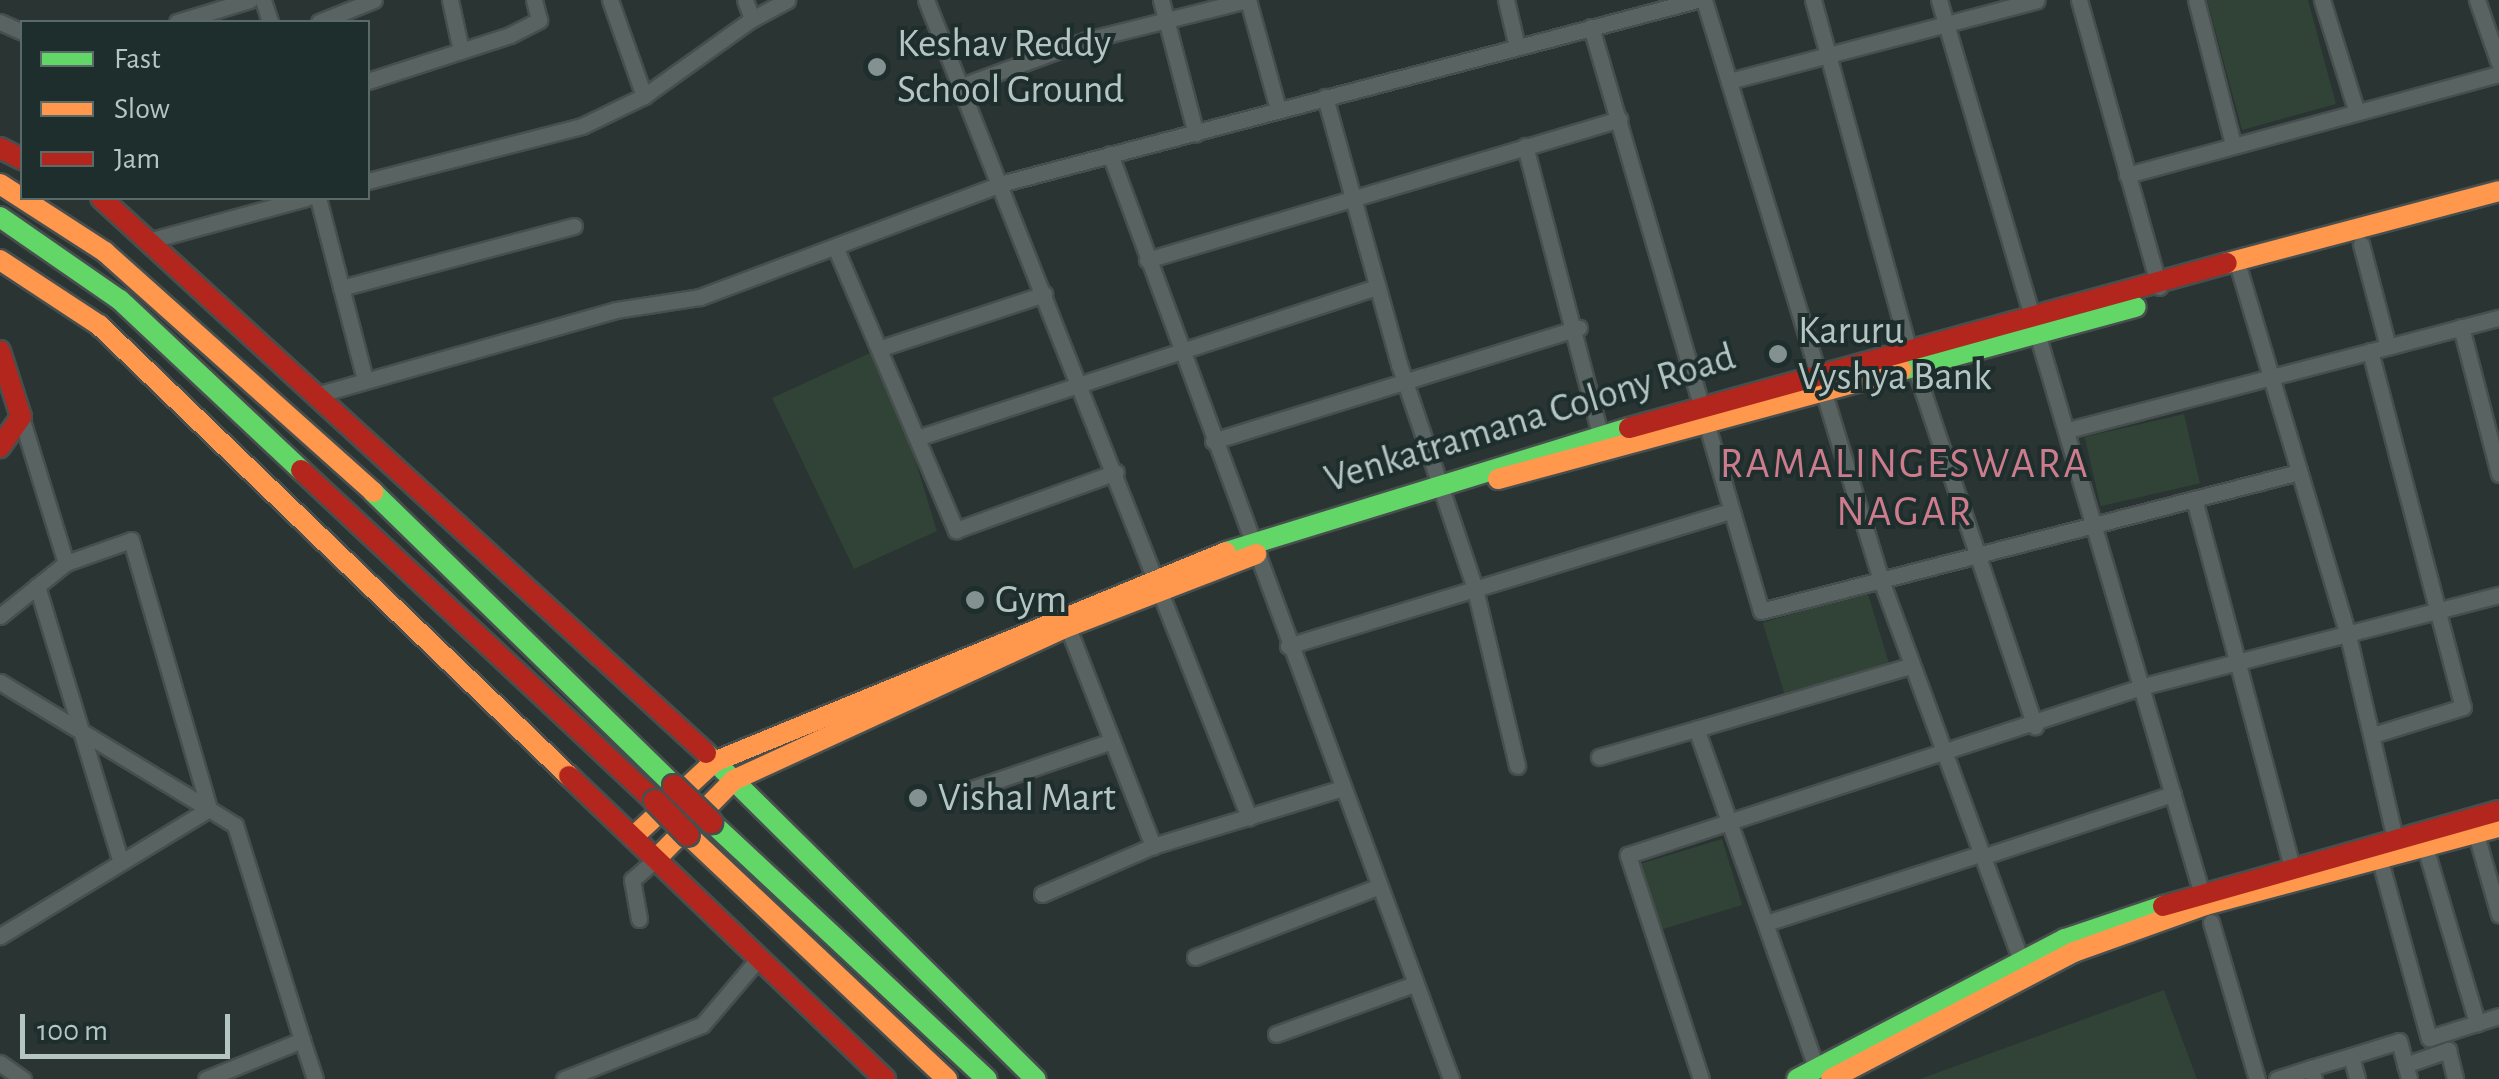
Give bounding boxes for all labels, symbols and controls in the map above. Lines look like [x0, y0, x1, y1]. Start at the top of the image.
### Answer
legend [20, 20, 370, 200]
place label: Keshav Reddy School Ground [897, 20, 1124, 114]
text: Fast [114, 44, 161, 74]
marker: Keshav Reddy School Ground [866, 56, 888, 78]
text: Slow [114, 94, 170, 124]
text: Jam [114, 144, 160, 174]
place label: Karuru Vyshya Bank [1798, 307, 1991, 401]
street label: Venkatramana Colony Road [1319, 333, 1741, 503]
marker: Karuru Vyshya Bank [1767, 343, 1789, 365]
district label: RAMALINGESWARA NAGAR [1720, 439, 2090, 538]
place label: Gym [995, 576, 1067, 624]
marker: Gym [964, 589, 986, 611]
place label: Vishal Mart [938, 774, 1116, 822]
marker: Vishal Mart [907, 787, 929, 809]
scale bar [25, 994, 235, 1056]
text: 100 m [37, 1016, 108, 1046]

